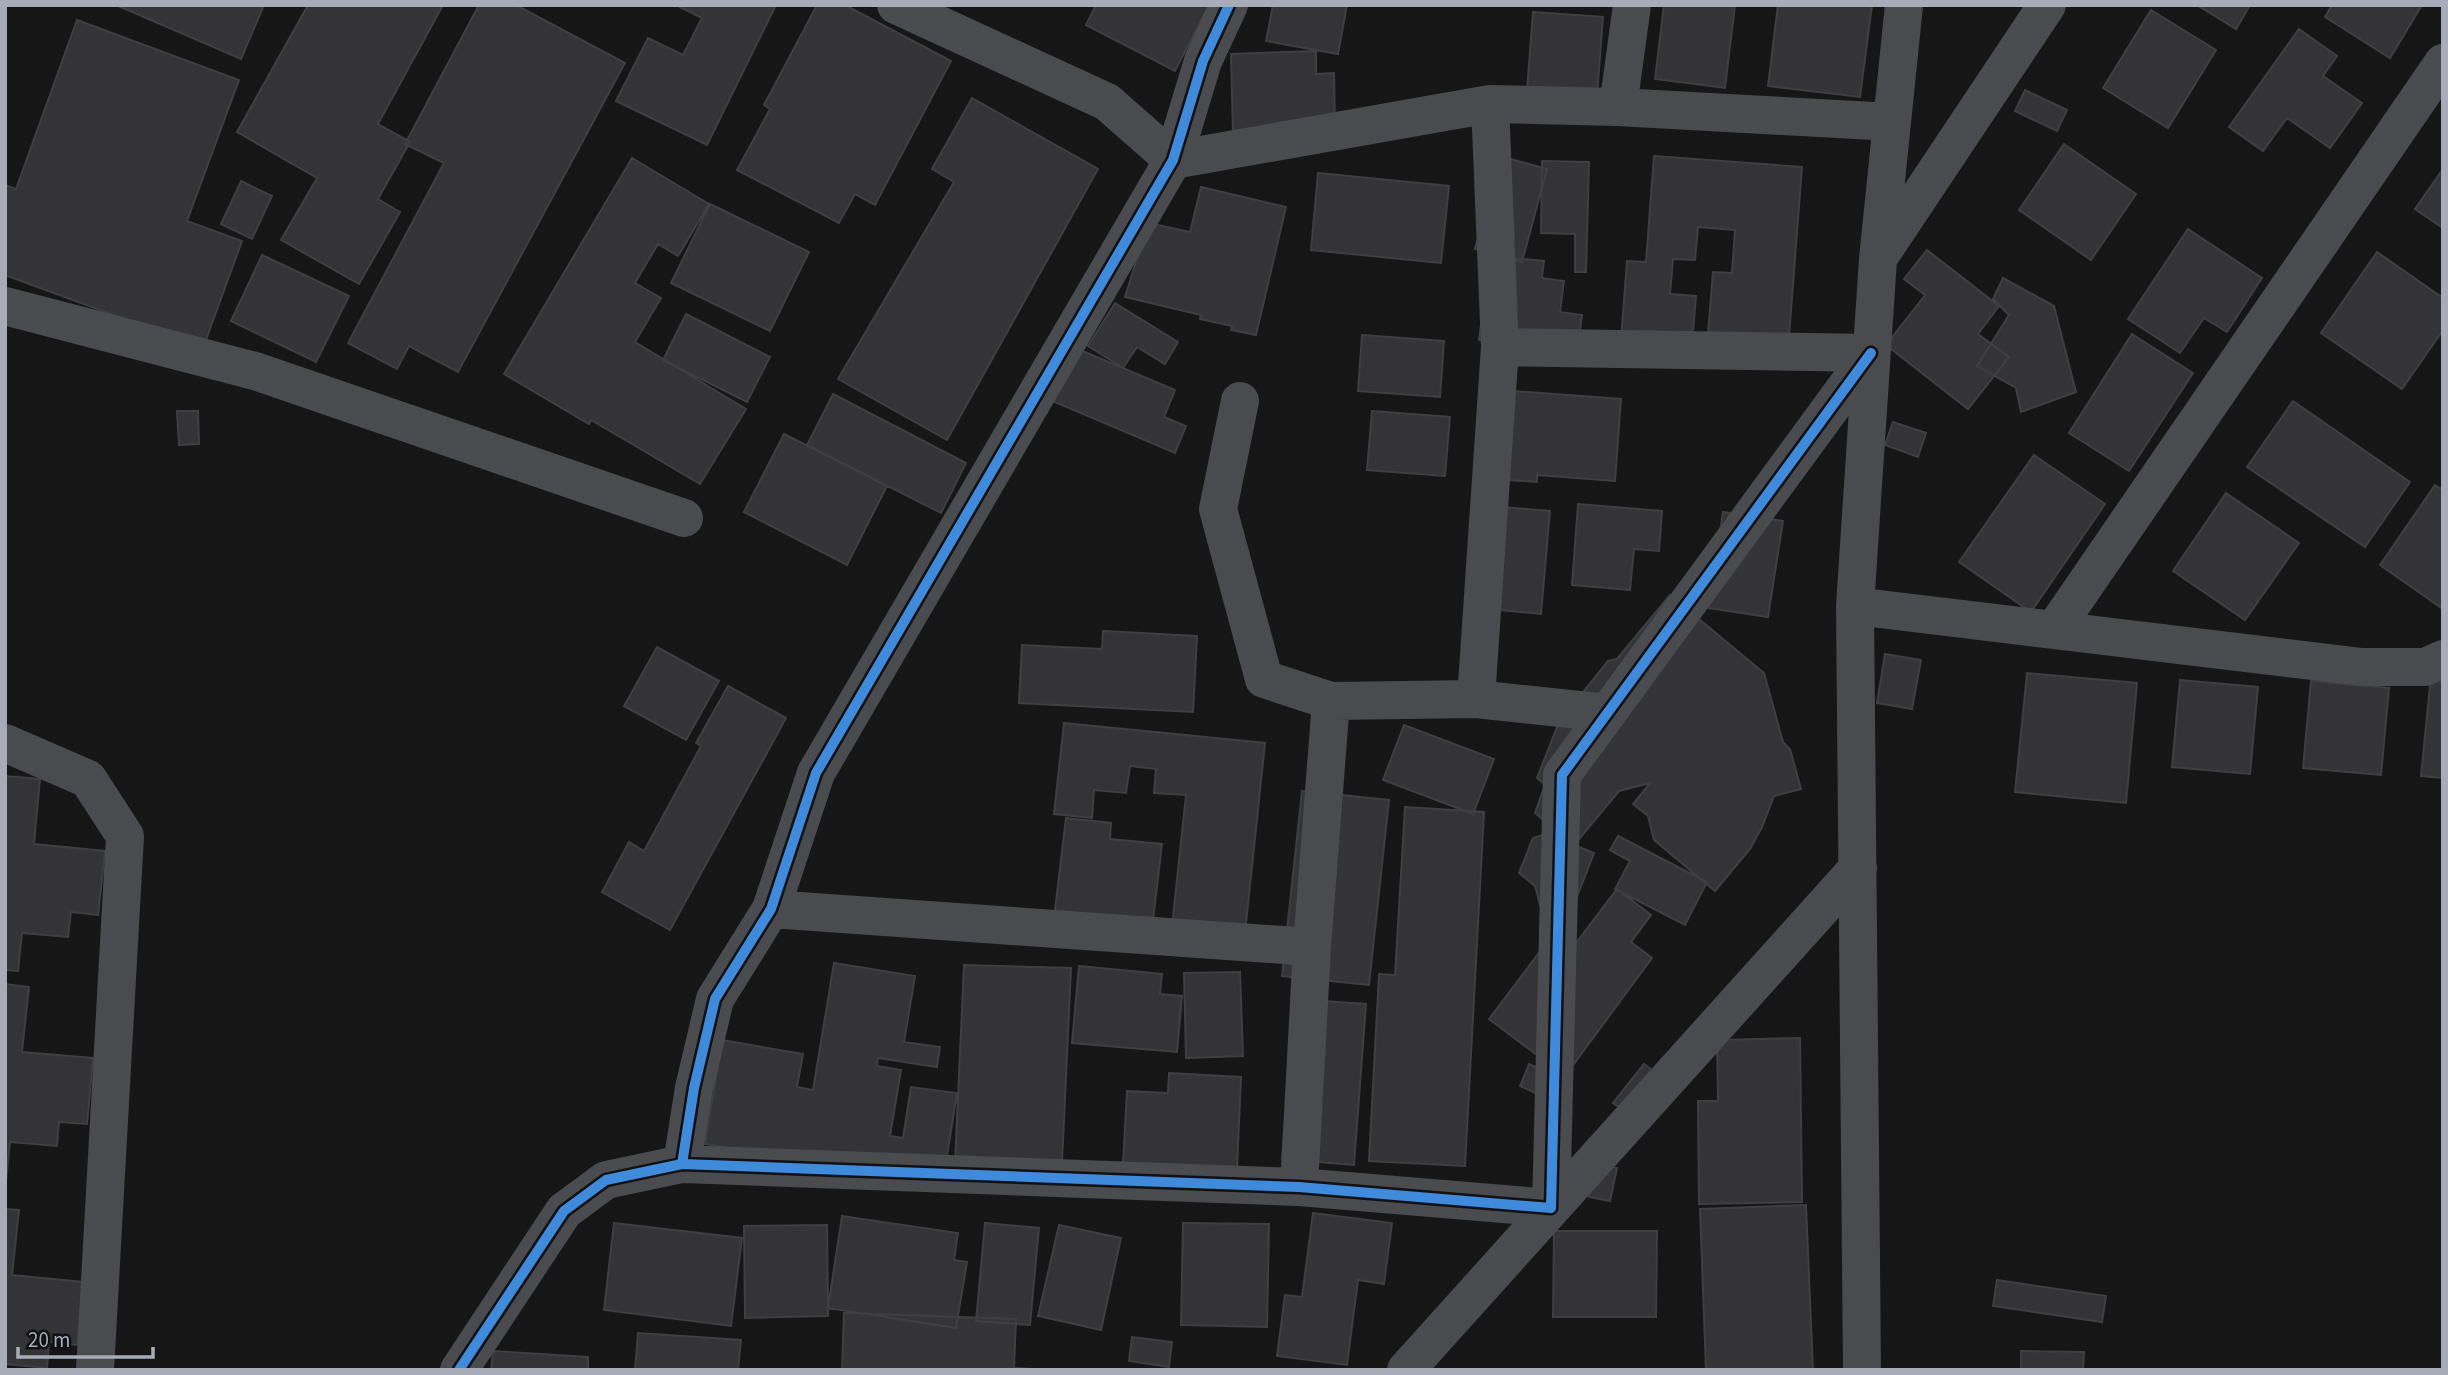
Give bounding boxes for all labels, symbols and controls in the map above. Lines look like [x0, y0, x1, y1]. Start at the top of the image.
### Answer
scale bar [18, 1316, 152, 1360]
text: 20 m [28, 1325, 70, 1355]

